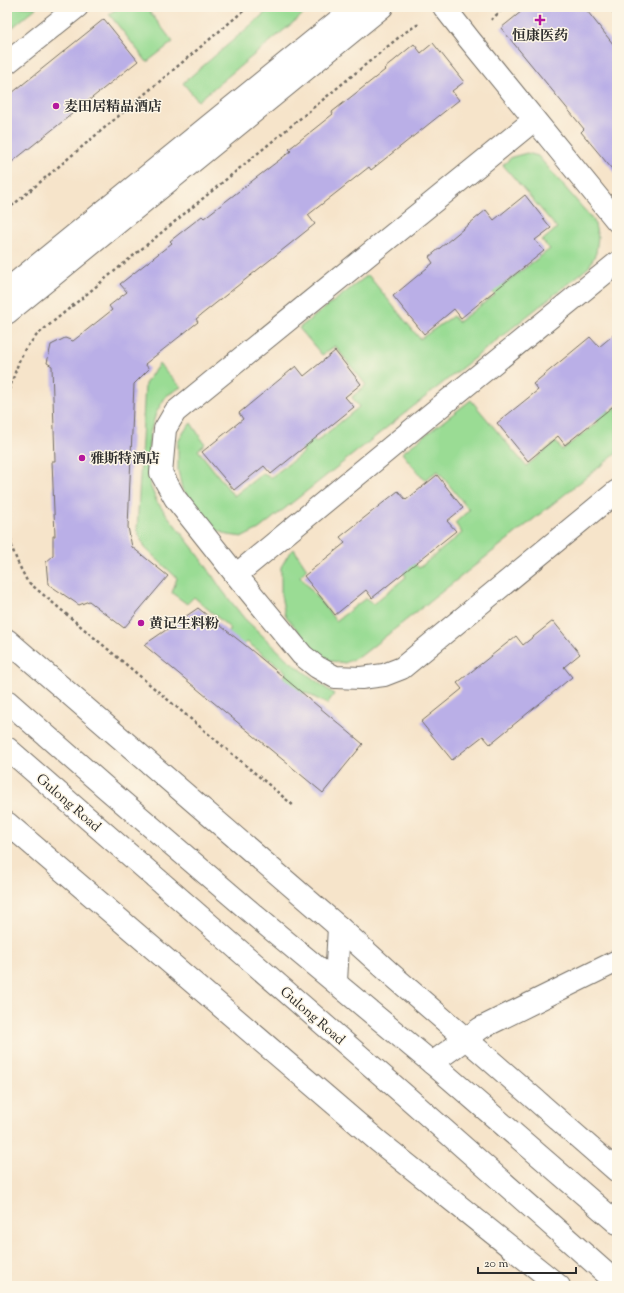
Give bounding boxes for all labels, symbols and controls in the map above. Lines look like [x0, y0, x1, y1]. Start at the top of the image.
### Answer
marker: 恒康医药 [535, 15, 545, 25]
place label: 恒康医药 [512, 27, 568, 47]
place label: 麦田居精品酒店 [64, 98, 162, 118]
marker: 麦田居精品酒店 [51, 101, 61, 111]
place label: 雅斯特酒店 [90, 450, 160, 470]
marker: 雅斯特酒店 [77, 453, 87, 463]
place label: 黄记生料粉 [149, 615, 220, 635]
marker: 黄记生料粉 [136, 618, 146, 628]
street label: Gulong Road [31, 770, 105, 837]
street label: Gulong Road [275, 983, 349, 1050]
scale bar [478, 1249, 576, 1275]
text: 20 m [484, 1255, 509, 1273]

